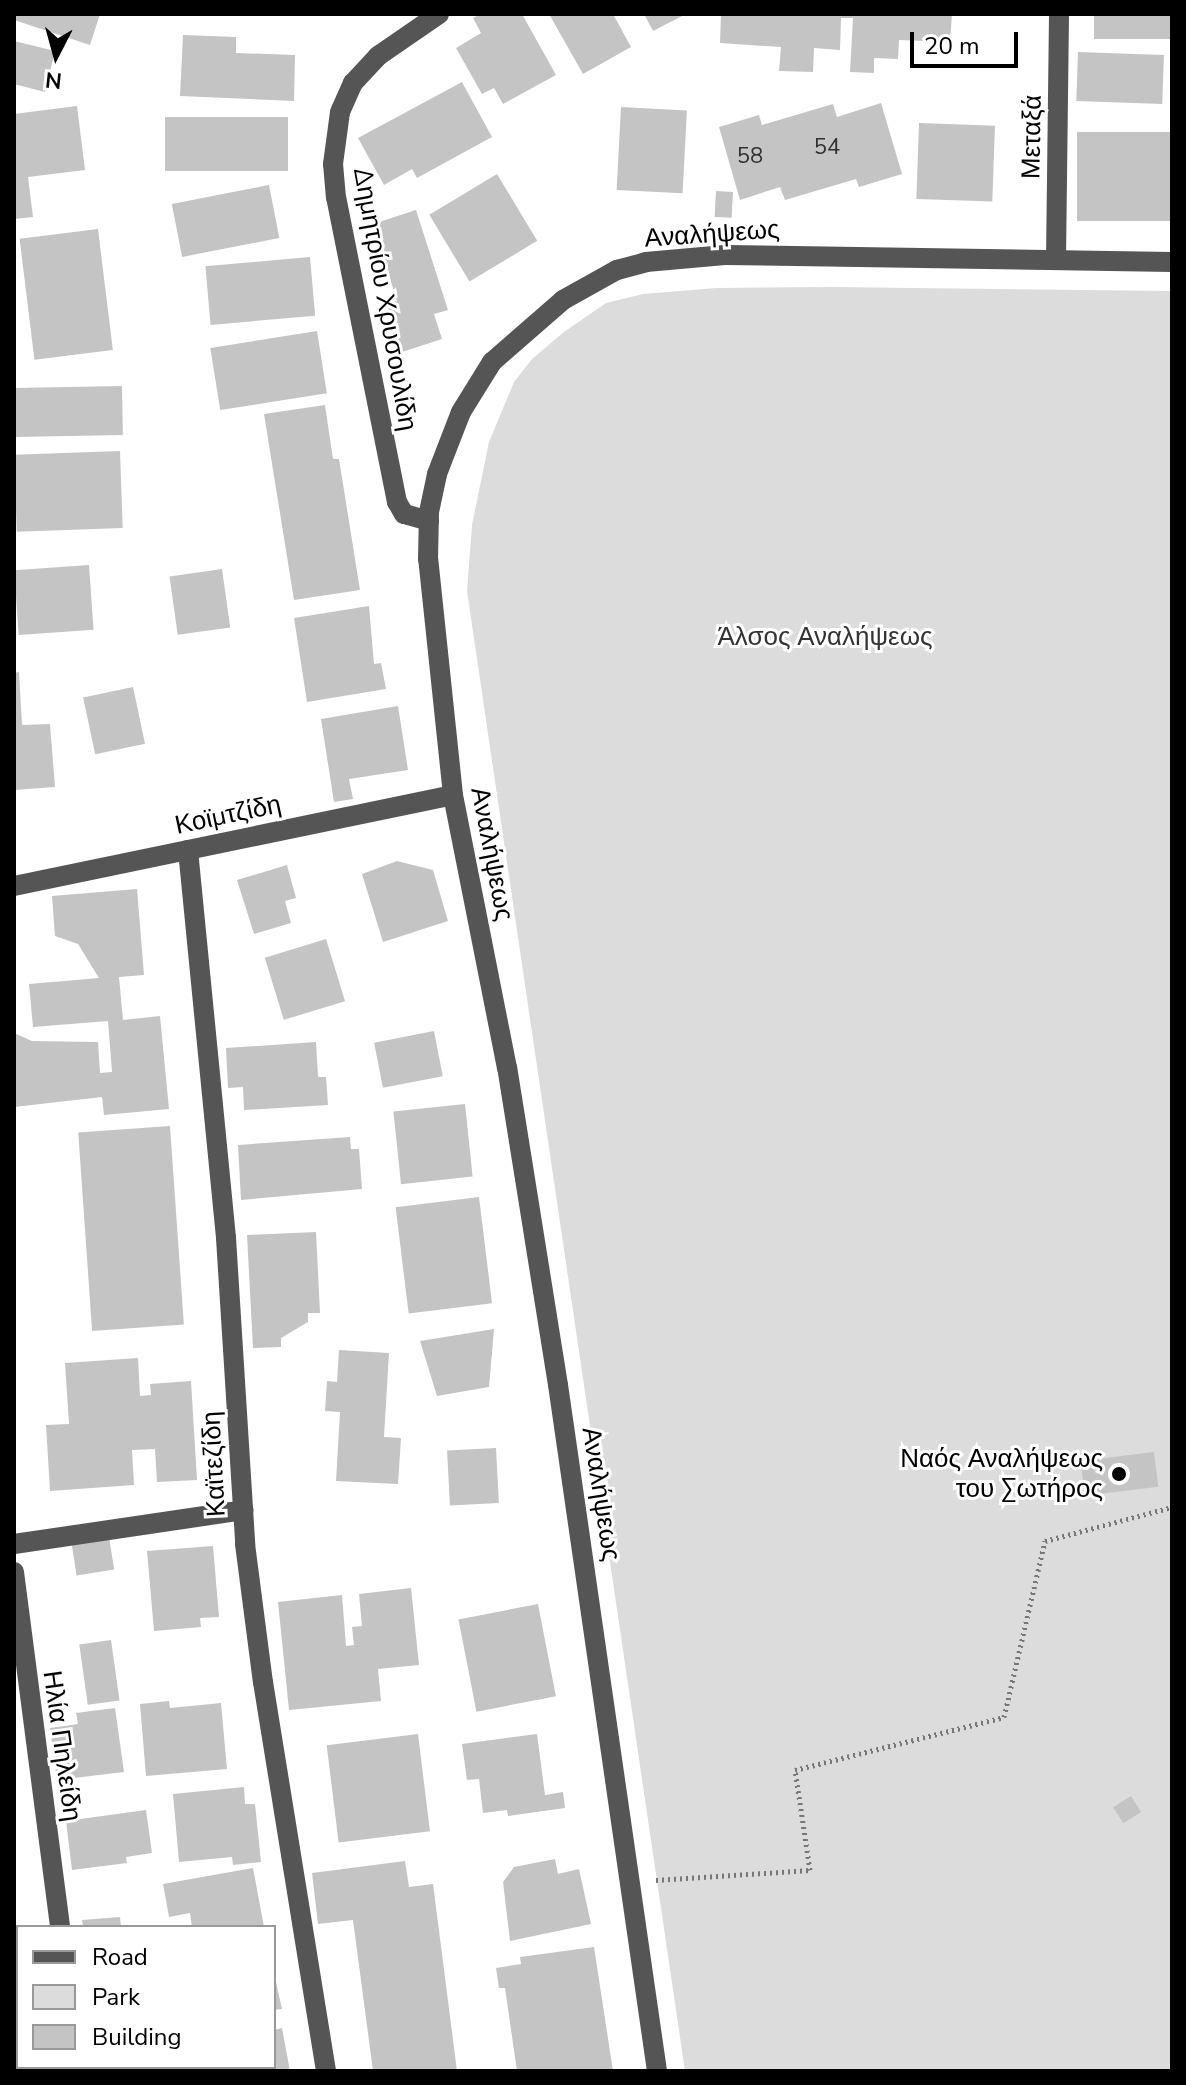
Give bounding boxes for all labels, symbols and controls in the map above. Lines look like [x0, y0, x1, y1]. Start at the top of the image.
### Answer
north arrow [16, 16, 96, 96]
scale bar [914, 16, 1022, 66]
text: 20 m [924, 30, 980, 62]
text: N [44, 64, 63, 96]
street label: Μεταξά [1016, 95, 1048, 179]
house number: 54 [814, 135, 840, 161]
house number: 58 [737, 144, 763, 170]
street label: Δημητρίου Χρυσουλίδη [346, 165, 424, 433]
street label: Αναλήψεως [643, 214, 781, 254]
park label: Άλσος Αναλήψεως [718, 621, 932, 653]
street label: Αναλήψεως [464, 785, 520, 923]
street label: Κοϊμτζίδη [172, 789, 284, 841]
street label: Καϊτεζίδη [196, 1410, 232, 1518]
street label: Αναλήψεως [575, 1425, 627, 1563]
place label: Ναός Αναλήψεως του Σωτήρος [900, 1443, 1103, 1504]
marker: Ναός Αναλήψεως του Σωτήρος [1110, 1465, 1128, 1483]
street label: Ηλία Πηλείδη [36, 1669, 88, 1823]
legend [16, 1925, 276, 2069]
text: Road [92, 1941, 148, 1973]
text: Park [92, 1981, 140, 2013]
text: Building [92, 2021, 182, 2053]

